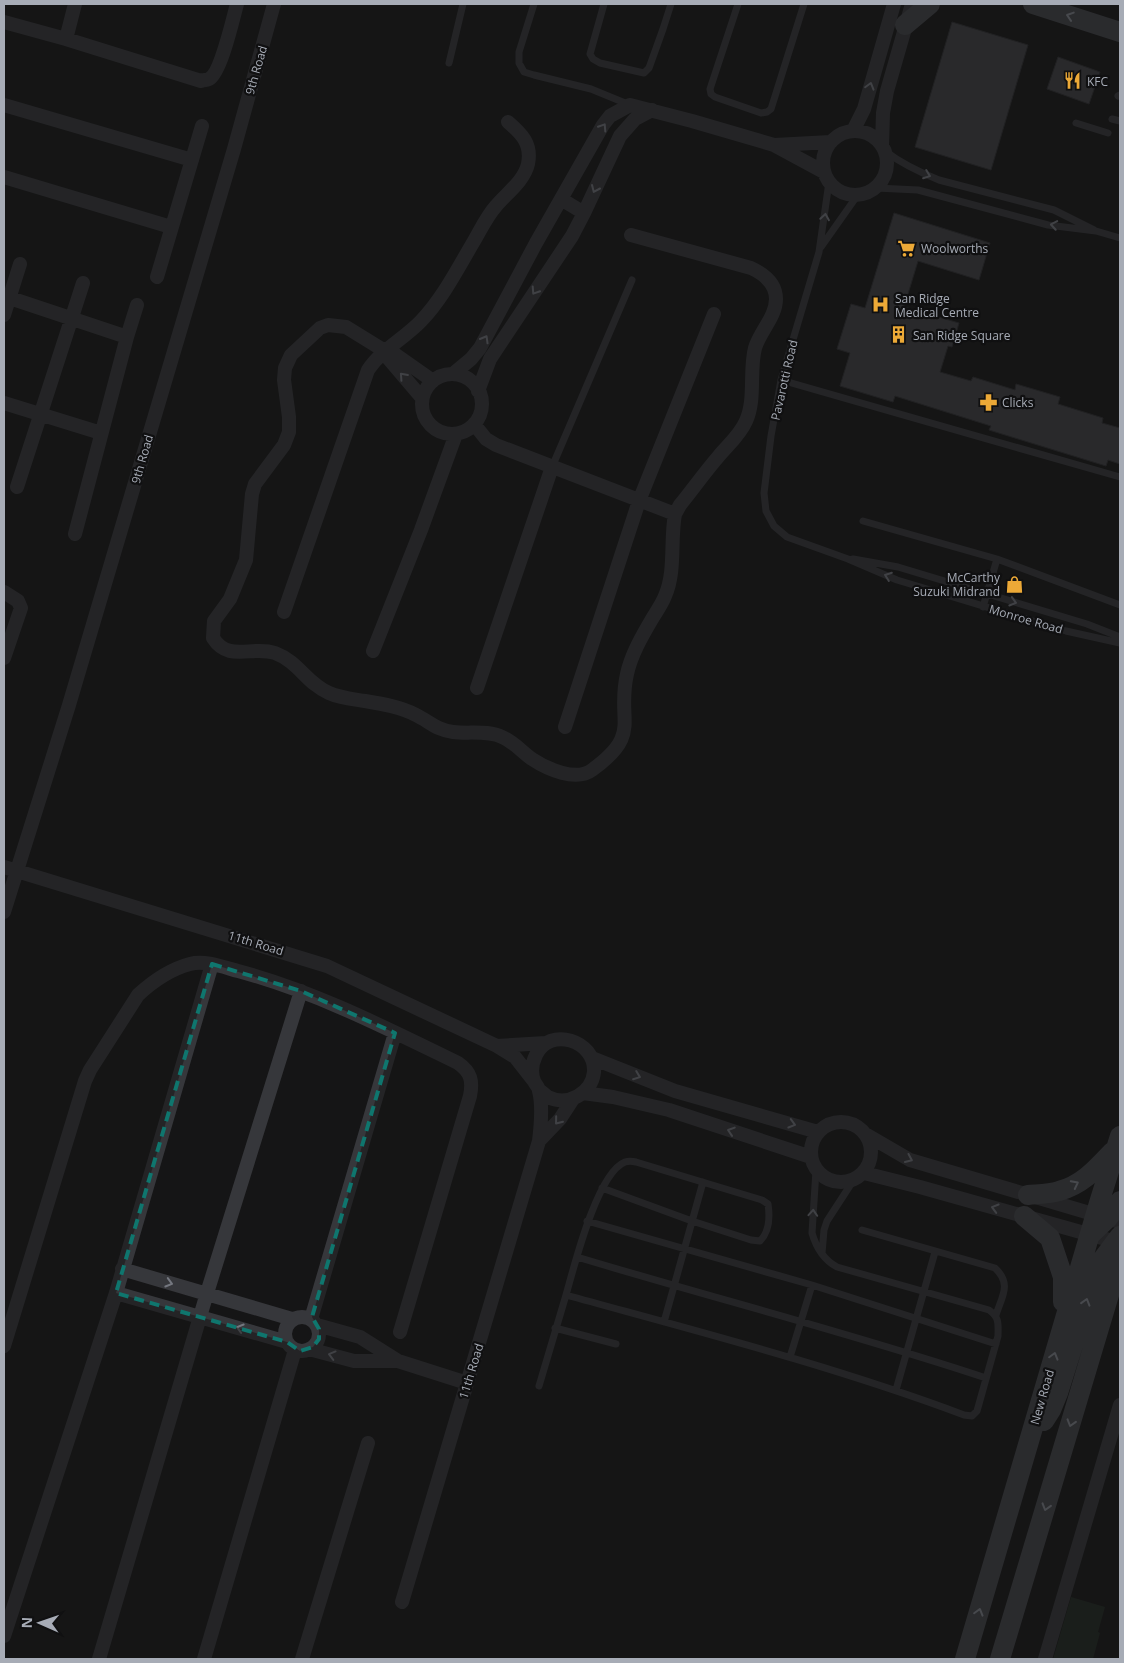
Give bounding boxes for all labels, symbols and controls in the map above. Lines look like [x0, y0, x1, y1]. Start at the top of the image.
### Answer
one-way arrow [1066, 11, 1074, 21]
street label: 9th Road [241, 44, 271, 96]
restaurant icon: KFC [1063, 71, 1083, 91]
place label: KFC [1087, 73, 1109, 90]
one-way arrow [865, 82, 875, 90]
one-way arrow [596, 123, 606, 132]
one-way arrow [922, 169, 931, 179]
one-way arrow [590, 184, 601, 193]
one-way arrow [819, 213, 830, 221]
one-way arrow [1050, 221, 1059, 231]
supermarket icon: Woolworths [897, 238, 917, 258]
place label: Woolworths [921, 240, 989, 257]
one-way arrow [532, 286, 541, 295]
place label: San Ridge Medical Centre [895, 290, 979, 321]
hospital icon: San Ridge Medical Centre [871, 295, 891, 315]
building icon: San Ridge Square [889, 325, 909, 345]
place label: San Ridge Square [913, 327, 1011, 344]
one-way arrow [479, 335, 489, 344]
street label: Pavarotti Road [766, 338, 802, 422]
one-way arrow [400, 373, 409, 382]
pharmacy icon: Clicks [978, 392, 998, 412]
place label: Clicks [1002, 394, 1034, 411]
street label: 9th Road [127, 433, 157, 485]
place label: McCarthy Suzuki Midrand [913, 569, 1001, 600]
one-way arrow [885, 572, 893, 582]
shop icon: McCarthy Suzuki Midrand [1004, 574, 1024, 594]
one-way arrow [1009, 596, 1017, 606]
street label: Monroe Road [987, 600, 1065, 638]
street label: 11th Road [226, 927, 286, 959]
one-way arrow [632, 1070, 641, 1081]
one-way arrow [555, 1115, 563, 1124]
one-way arrow [788, 1119, 796, 1129]
one-way arrow [728, 1127, 736, 1137]
one-way arrow [904, 1152, 913, 1163]
one-way arrow [1070, 1180, 1079, 1190]
one-way arrow [991, 1203, 999, 1213]
one-way arrow [807, 1209, 818, 1217]
one-way arrow [165, 1277, 173, 1287]
one-way arrow [1081, 1299, 1091, 1307]
one-way arrow [236, 1323, 244, 1333]
street label: 11th Road [455, 1341, 487, 1401]
one-way arrow [328, 1351, 336, 1361]
one-way arrow [1048, 1352, 1058, 1360]
street label: New Road [1026, 1367, 1058, 1427]
one-way arrow [1066, 1418, 1076, 1426]
one-way arrow [1041, 1503, 1051, 1511]
north arrow [15, 1598, 65, 1648]
one-way arrow [973, 1609, 983, 1617]
text: N [17, 1617, 36, 1629]

